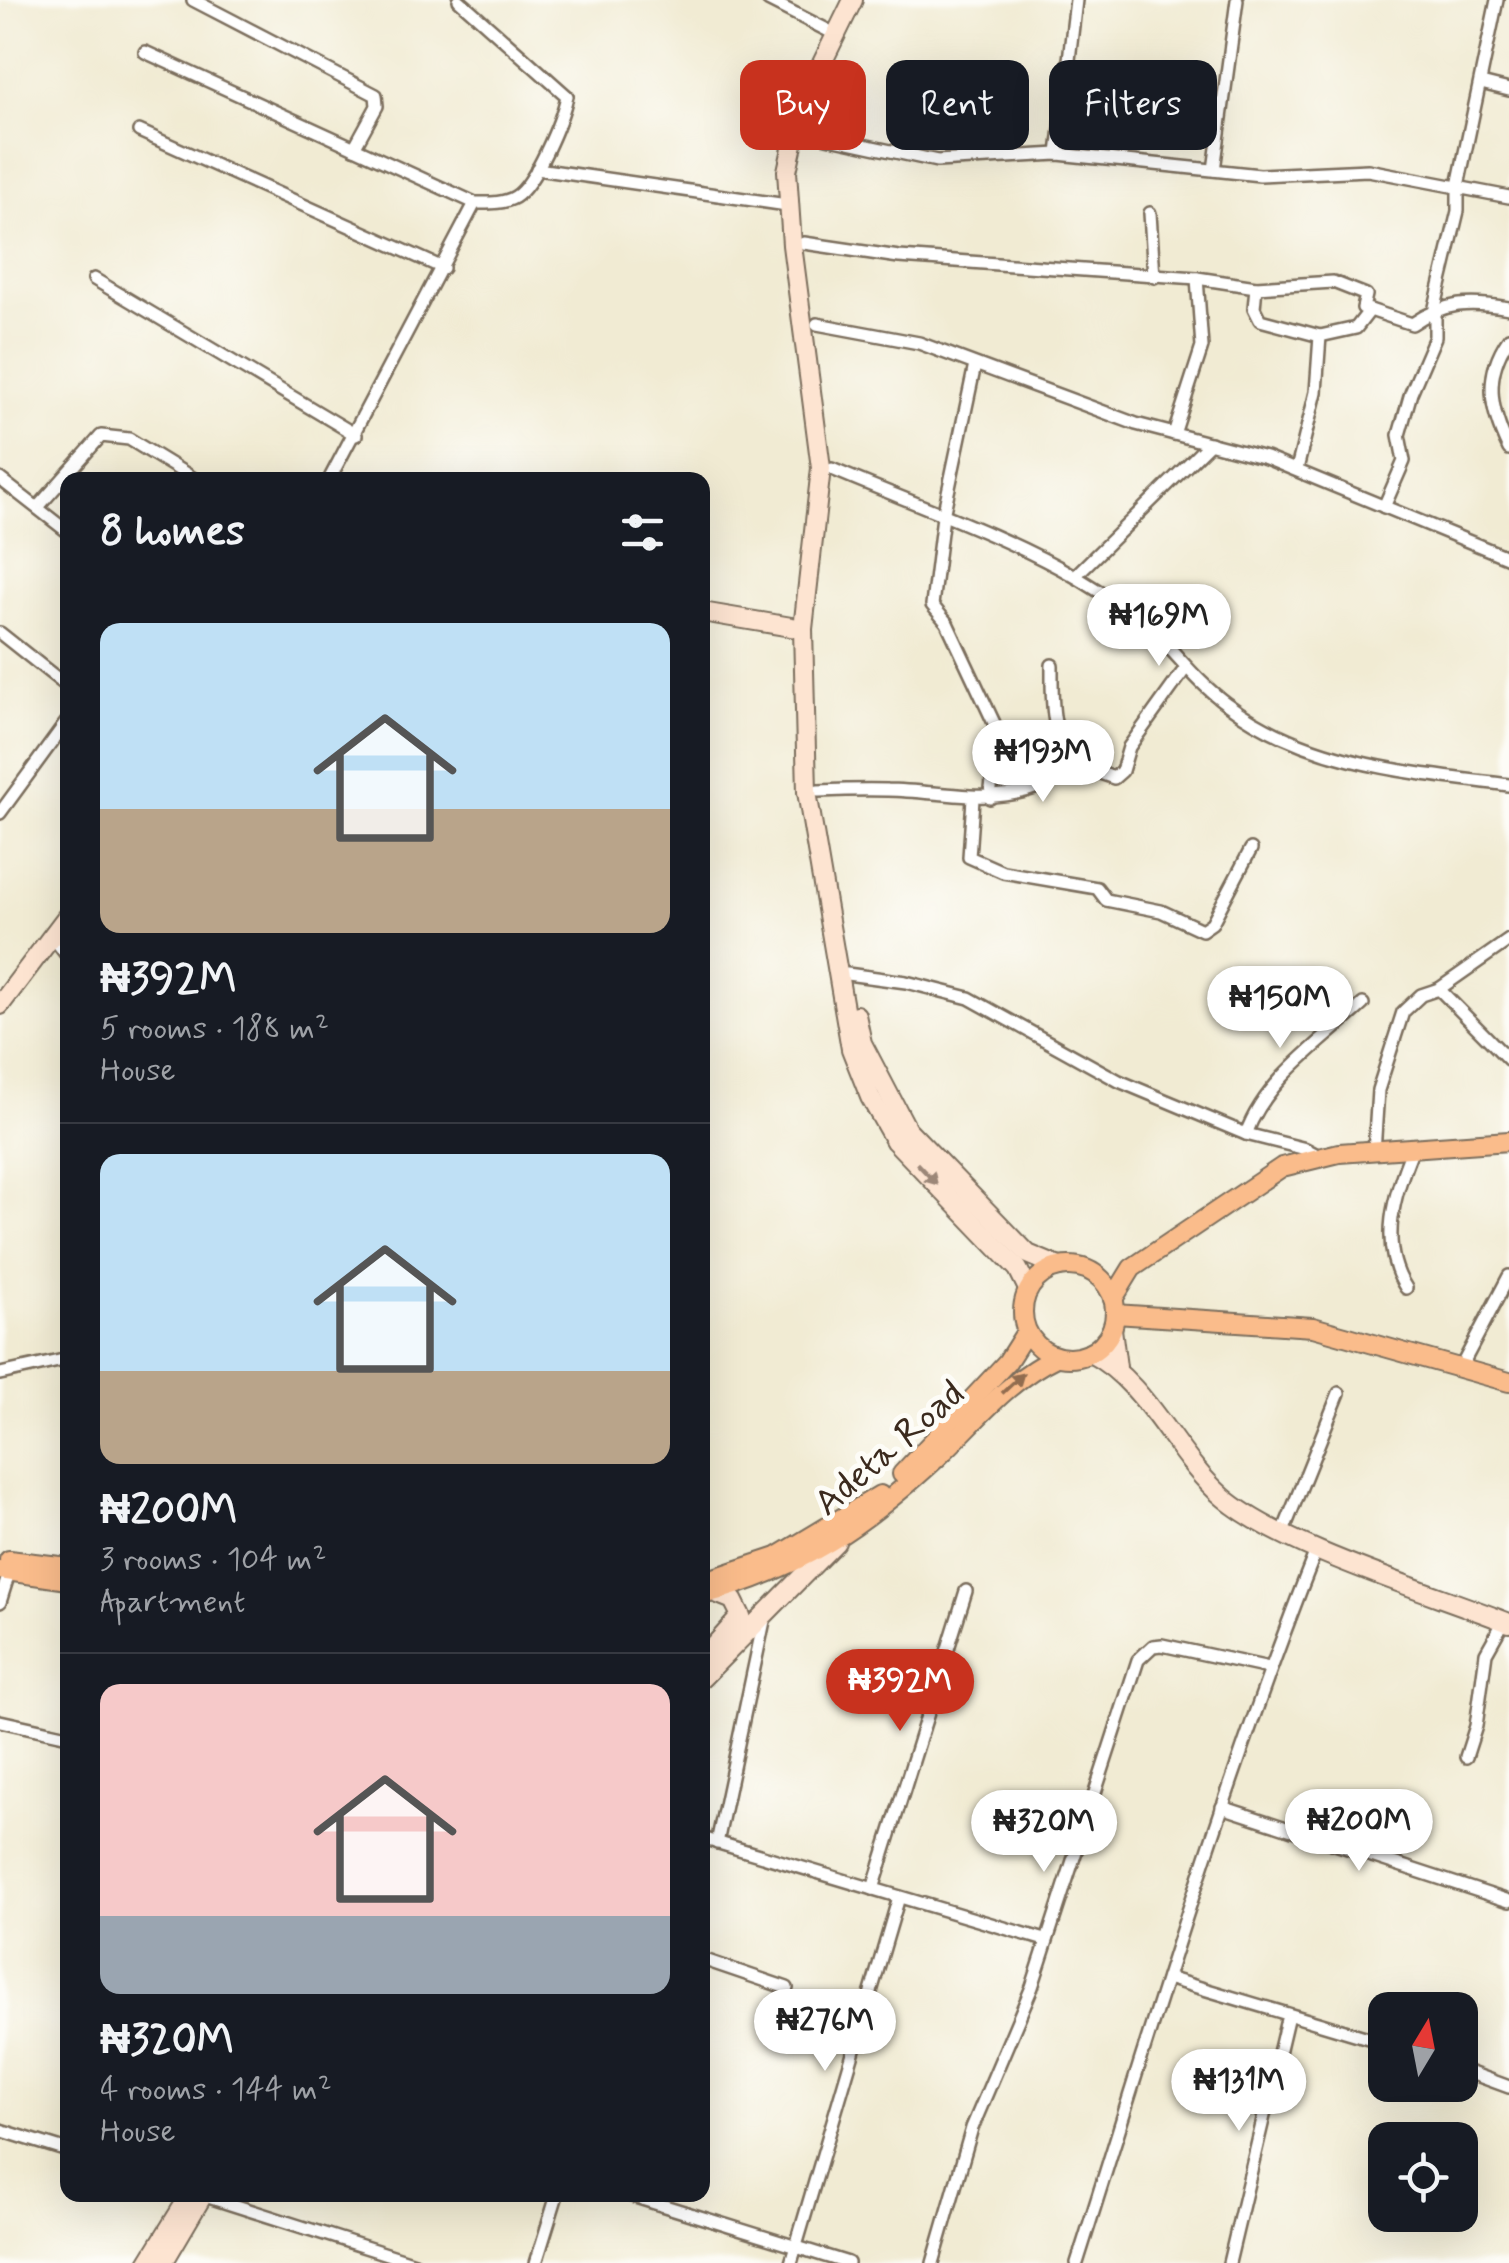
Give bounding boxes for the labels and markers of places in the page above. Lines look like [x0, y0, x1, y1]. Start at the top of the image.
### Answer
pin: ₦169M [1089, 584, 1229, 669]
pin: ₦193M [973, 720, 1113, 805]
pin: ₦150M [1210, 966, 1350, 1051]
pin: ₦392M [830, 1649, 970, 1734]
pin: ₦200M [1289, 1789, 1429, 1874]
pin: ₦320M [974, 1790, 1114, 1875]
pin: ₦276M [755, 1989, 895, 2074]
pin: ₦131M [1169, 2049, 1309, 2134]

